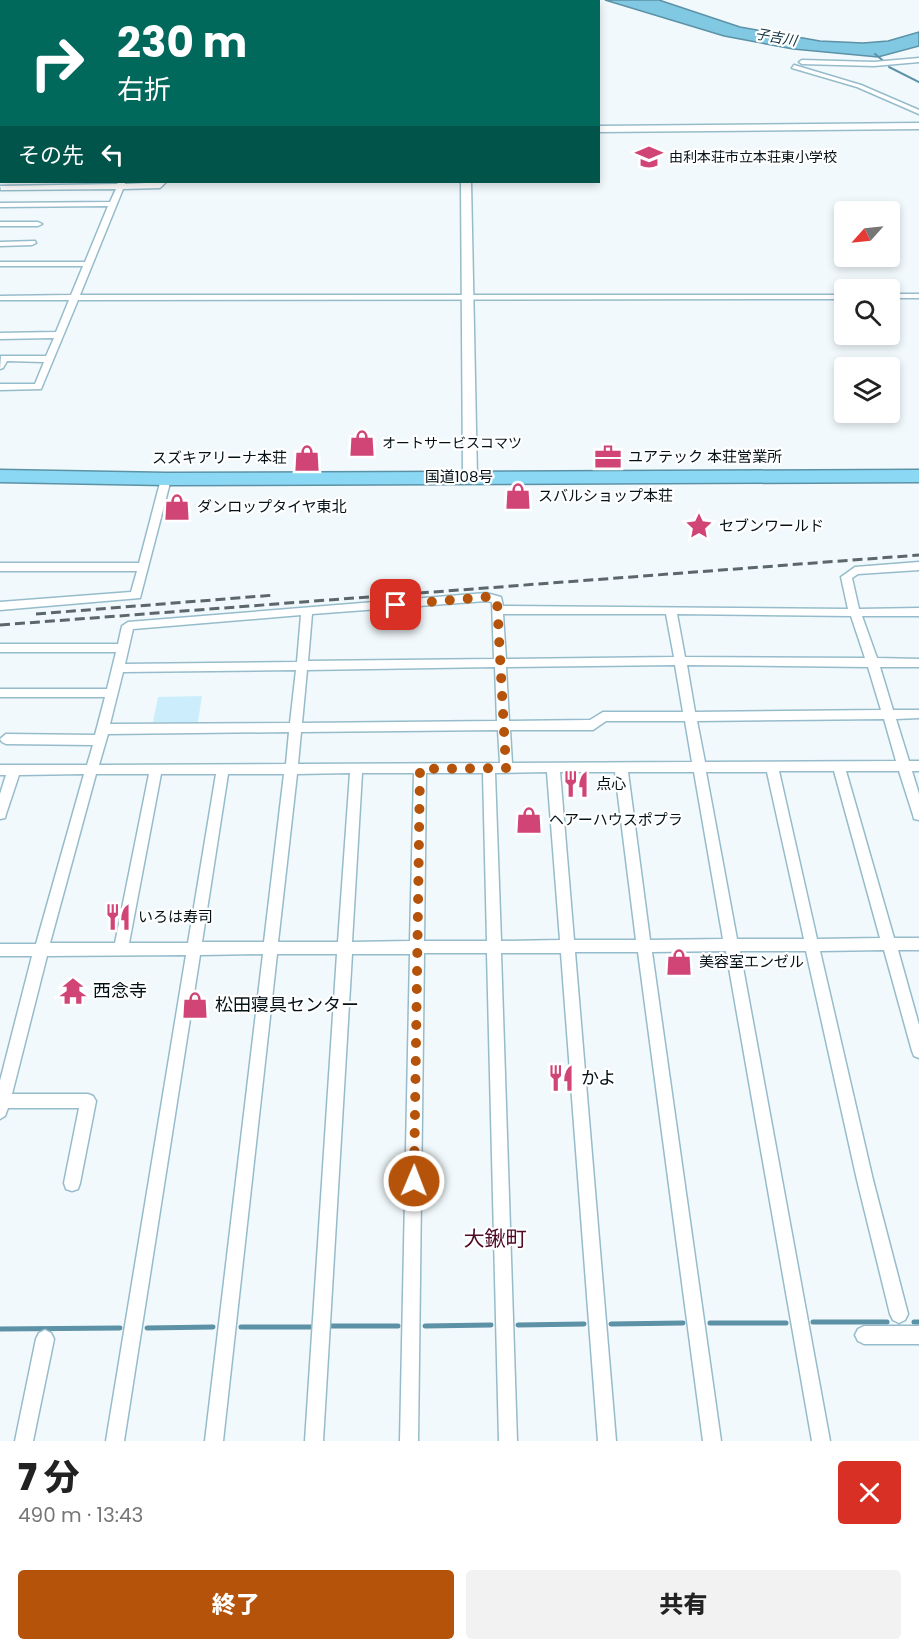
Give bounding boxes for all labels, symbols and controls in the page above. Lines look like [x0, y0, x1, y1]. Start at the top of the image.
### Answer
text: 230 m [117, 13, 247, 72]
icon: right [18, 24, 96, 102]
water label: 子吉川 [754, 24, 800, 51]
text: 右折 [117, 71, 171, 108]
icon: left [96, 138, 129, 171]
text: その先 [18, 140, 84, 171]
school or university icon: 由利本荘市立本荘東小学校 [634, 142, 664, 172]
place label: 由利本荘市立本荘東小学校 [669, 147, 837, 167]
north arrow [834, 201, 900, 267]
map controls [834, 201, 900, 423]
button: search [834, 279, 900, 345]
button: layers [834, 357, 900, 423]
shop icon: オートサービスコマツ [347, 428, 377, 458]
place label: オートサービスコマツ [382, 433, 522, 453]
office icon: ユアテック 本荘営業所 [593, 442, 623, 472]
shop icon: スズキアリーナ本荘 [292, 443, 322, 473]
place label: ユアテック 本荘営業所 [628, 446, 782, 467]
place label: スズキアリーナ本荘 [152, 447, 287, 468]
street label: 国道108号 [425, 466, 493, 487]
shop icon: スバルショップ本荘 [503, 481, 533, 511]
place label: スバルショップ本荘 [538, 485, 673, 506]
shop icon: ダンロップタイヤ東北 [162, 492, 192, 522]
place label: ダンロップタイヤ東北 [197, 496, 347, 517]
place icon: セブンワールド [684, 511, 714, 541]
place label: セブンワールド [719, 515, 824, 536]
pin [370, 579, 421, 630]
icon: arrive [379, 588, 412, 621]
restaurant icon: 点心 [561, 769, 591, 799]
place label: 点心 [596, 773, 626, 794]
shop icon: ヘアーハウスポプラ [514, 805, 544, 835]
place label: ヘアーハウスポプラ [549, 809, 683, 830]
restaurant icon: いろは寿司 [103, 902, 133, 932]
place label: いろは寿司 [138, 906, 213, 927]
shop icon: 美容室エンゼル [664, 947, 694, 977]
place label: 美容室エンゼル [699, 951, 804, 972]
temple icon: 西念寺 [58, 976, 88, 1006]
place label: 西念寺 [93, 978, 147, 1003]
shop icon: 松田寝具センター [180, 990, 210, 1020]
place label: 松田寝具センター [215, 992, 359, 1017]
restaurant icon: かよ [546, 1063, 576, 1093]
place label: かよ [581, 1065, 616, 1090]
position arrow [382, 1149, 446, 1213]
district label: 大鍬町 [464, 1224, 527, 1253]
text: 7 分 [18, 1452, 80, 1503]
button: close [838, 1461, 901, 1524]
text: 490 m · 13:43 [18, 1501, 143, 1529]
button: 終了 [18, 1570, 454, 1639]
button: 共有 [466, 1570, 901, 1639]

